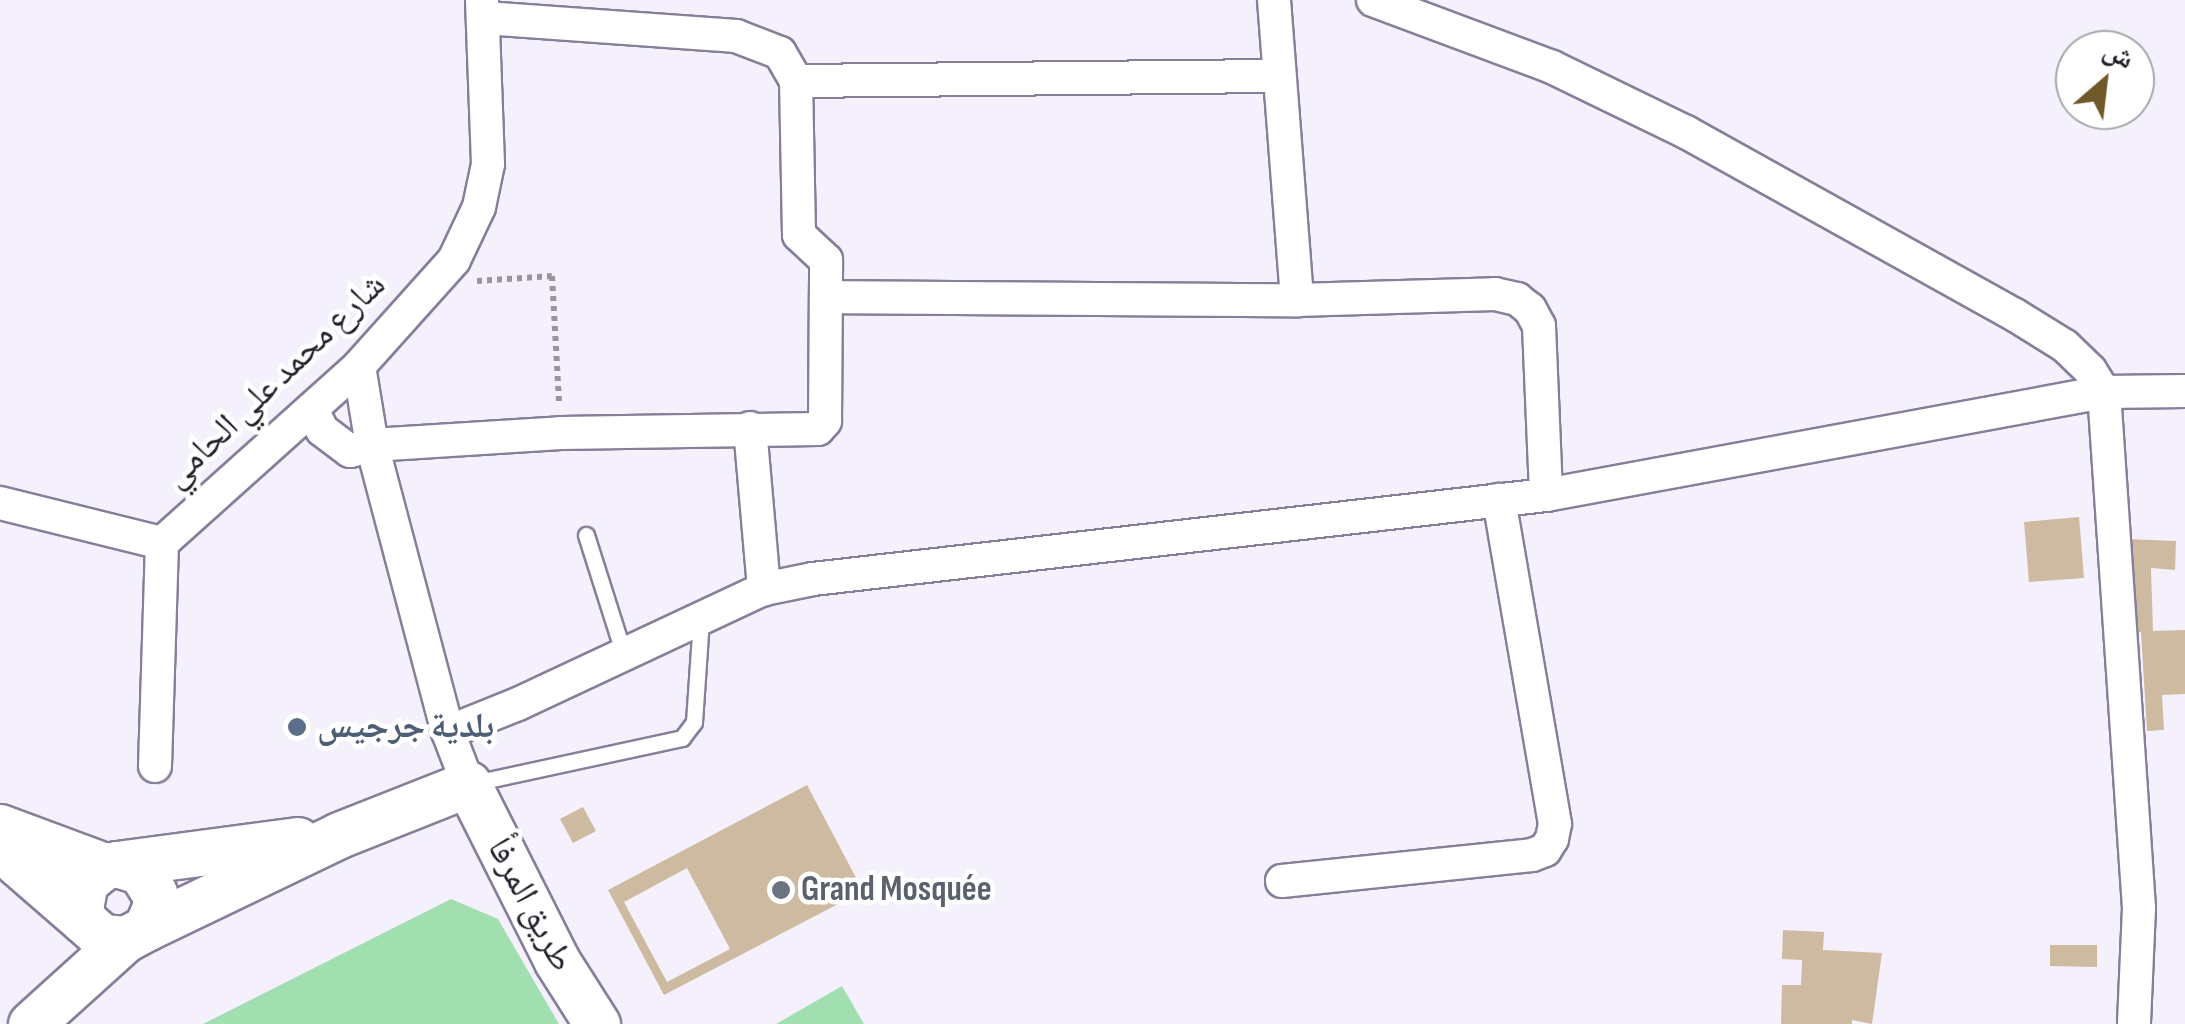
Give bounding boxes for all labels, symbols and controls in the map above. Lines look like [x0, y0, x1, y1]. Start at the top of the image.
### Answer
north arrow [2055, 30, 2155, 130]
text: ش [2098, 33, 2139, 76]
street label: شارع محمد علي الحامي [155, 265, 395, 497]
place label: بلدية جرجيس [317, 706, 494, 748]
marker: بلدية جرجيس [286, 716, 308, 738]
street label: طريق المرفأ [477, 831, 583, 979]
place label: Grand Mosquée [801, 869, 992, 911]
marker: Grand Mosquée [770, 879, 792, 901]

